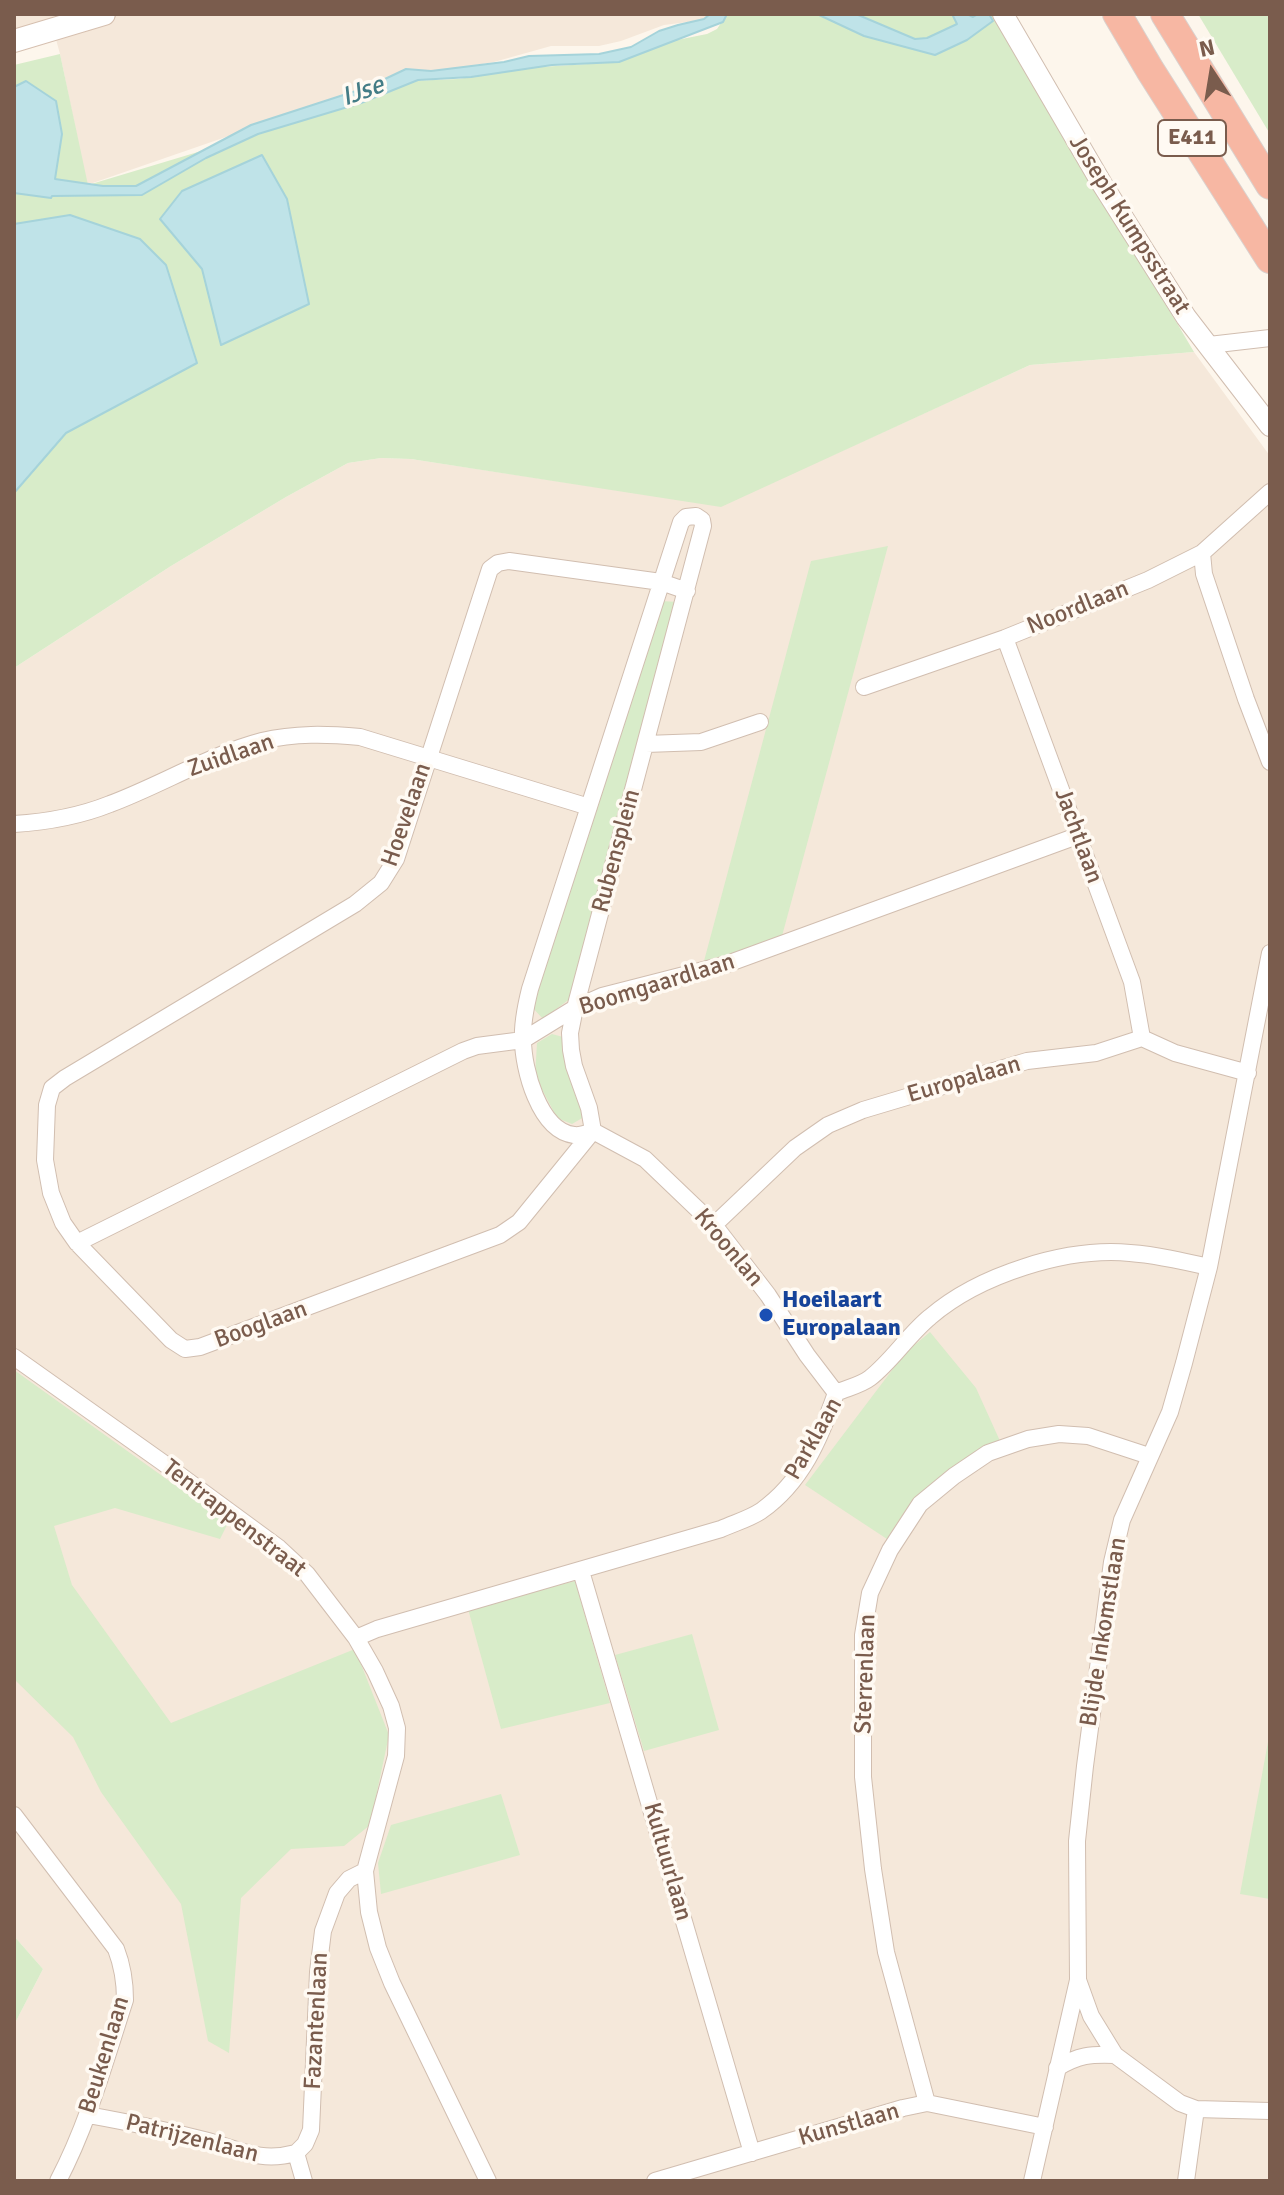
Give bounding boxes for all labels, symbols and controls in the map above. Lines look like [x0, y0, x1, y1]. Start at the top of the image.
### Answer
north arrow [1172, 32, 1252, 112]
text: N [1197, 33, 1217, 63]
water label: IJse [337, 70, 389, 114]
road number: E411 [1158, 120, 1226, 156]
street label: Joseph Kumpsstraat [1062, 130, 1196, 320]
street label: Noordlaan [1023, 575, 1133, 641]
street label: Zuidlaan [184, 728, 278, 784]
street label: Hoevelaan [376, 759, 438, 871]
street label: Jachtlaan [1047, 784, 1109, 888]
street label: Rubensplein [587, 786, 647, 916]
street label: Boomgaardlaan [576, 948, 738, 1022]
street label: Europalaan [904, 1050, 1024, 1110]
street label: Kroonlan [687, 1203, 769, 1293]
place label: Hoeilaart Europalaan [782, 1287, 901, 1343]
street label: Booglaan [211, 1295, 311, 1355]
marker: Hoeilaart Europalaan [757, 1306, 775, 1324]
street label: Parklaan [779, 1393, 849, 1485]
street label: Tentrappenstraat [156, 1454, 312, 1584]
street label: Blijde Inkomstlaan [1075, 1535, 1133, 1729]
street label: Sterrenlaan [850, 1613, 882, 1735]
street label: Kultuurlaan [636, 1800, 698, 1924]
street label: Fazantenlaan [299, 1952, 335, 2090]
street label: Beukenlaan [74, 1993, 136, 2117]
street label: Kunstlaan [795, 2097, 903, 2153]
street label: Patrijzenlaan [123, 2109, 261, 2169]

